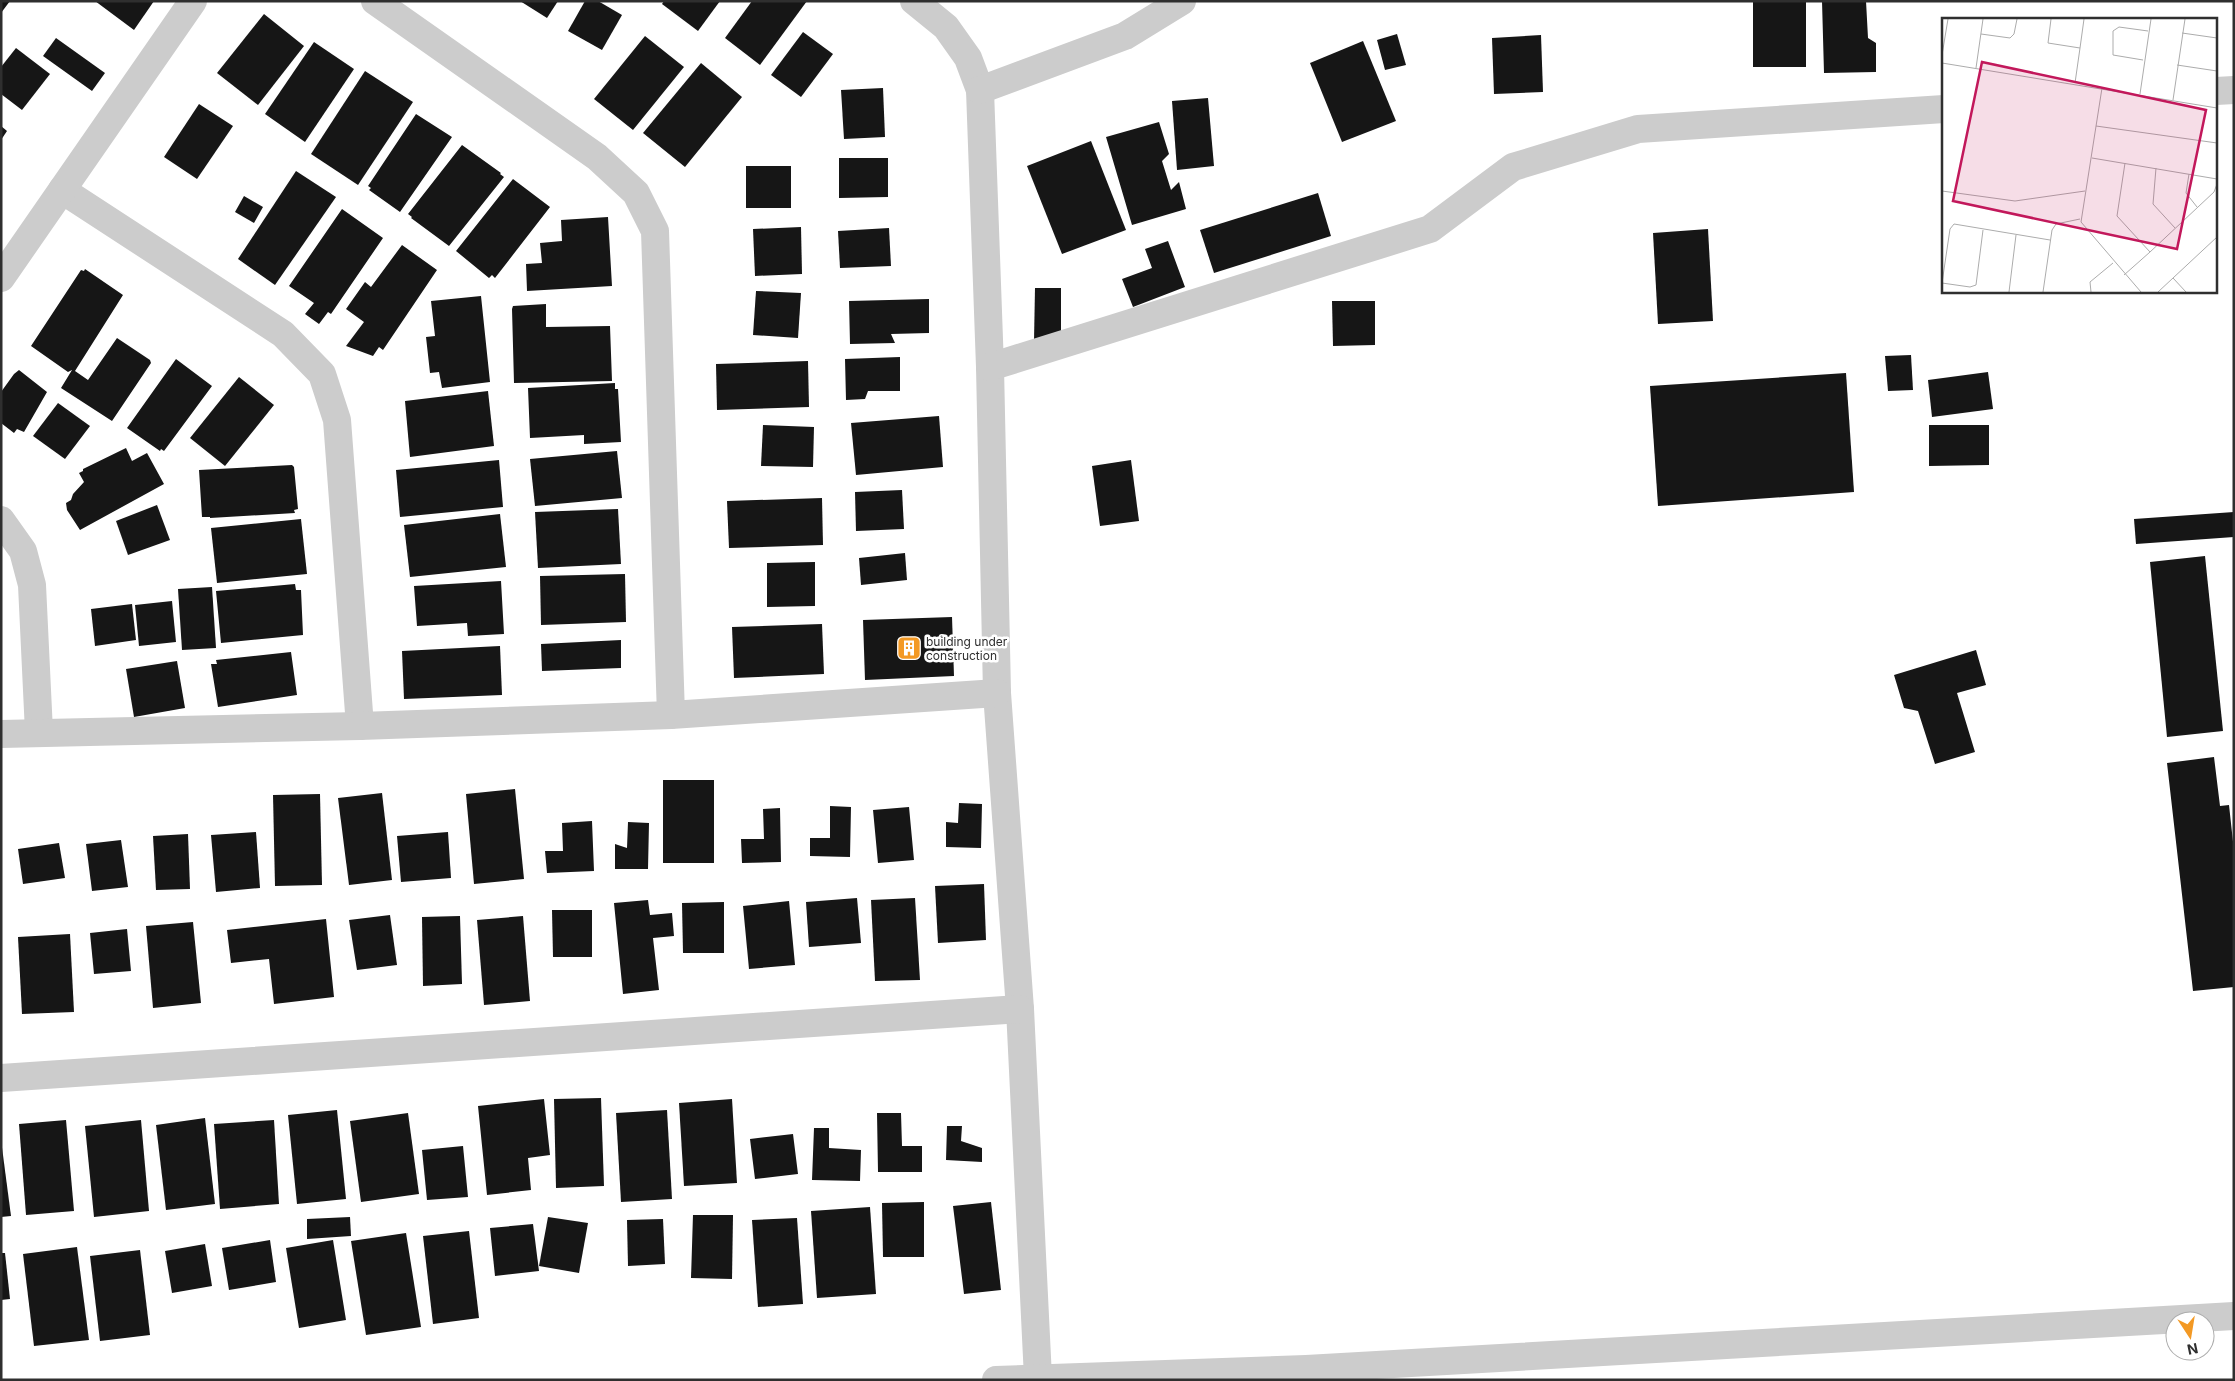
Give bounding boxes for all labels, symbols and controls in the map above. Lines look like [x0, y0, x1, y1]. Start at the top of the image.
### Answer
inset map [1942, 18, 2218, 292]
place label: building under construction [926, 634, 1008, 663]
building icon: building under construction [896, 635, 922, 661]
north arrow [2165, 1311, 2215, 1361]
text: N [2186, 1340, 2200, 1359]

